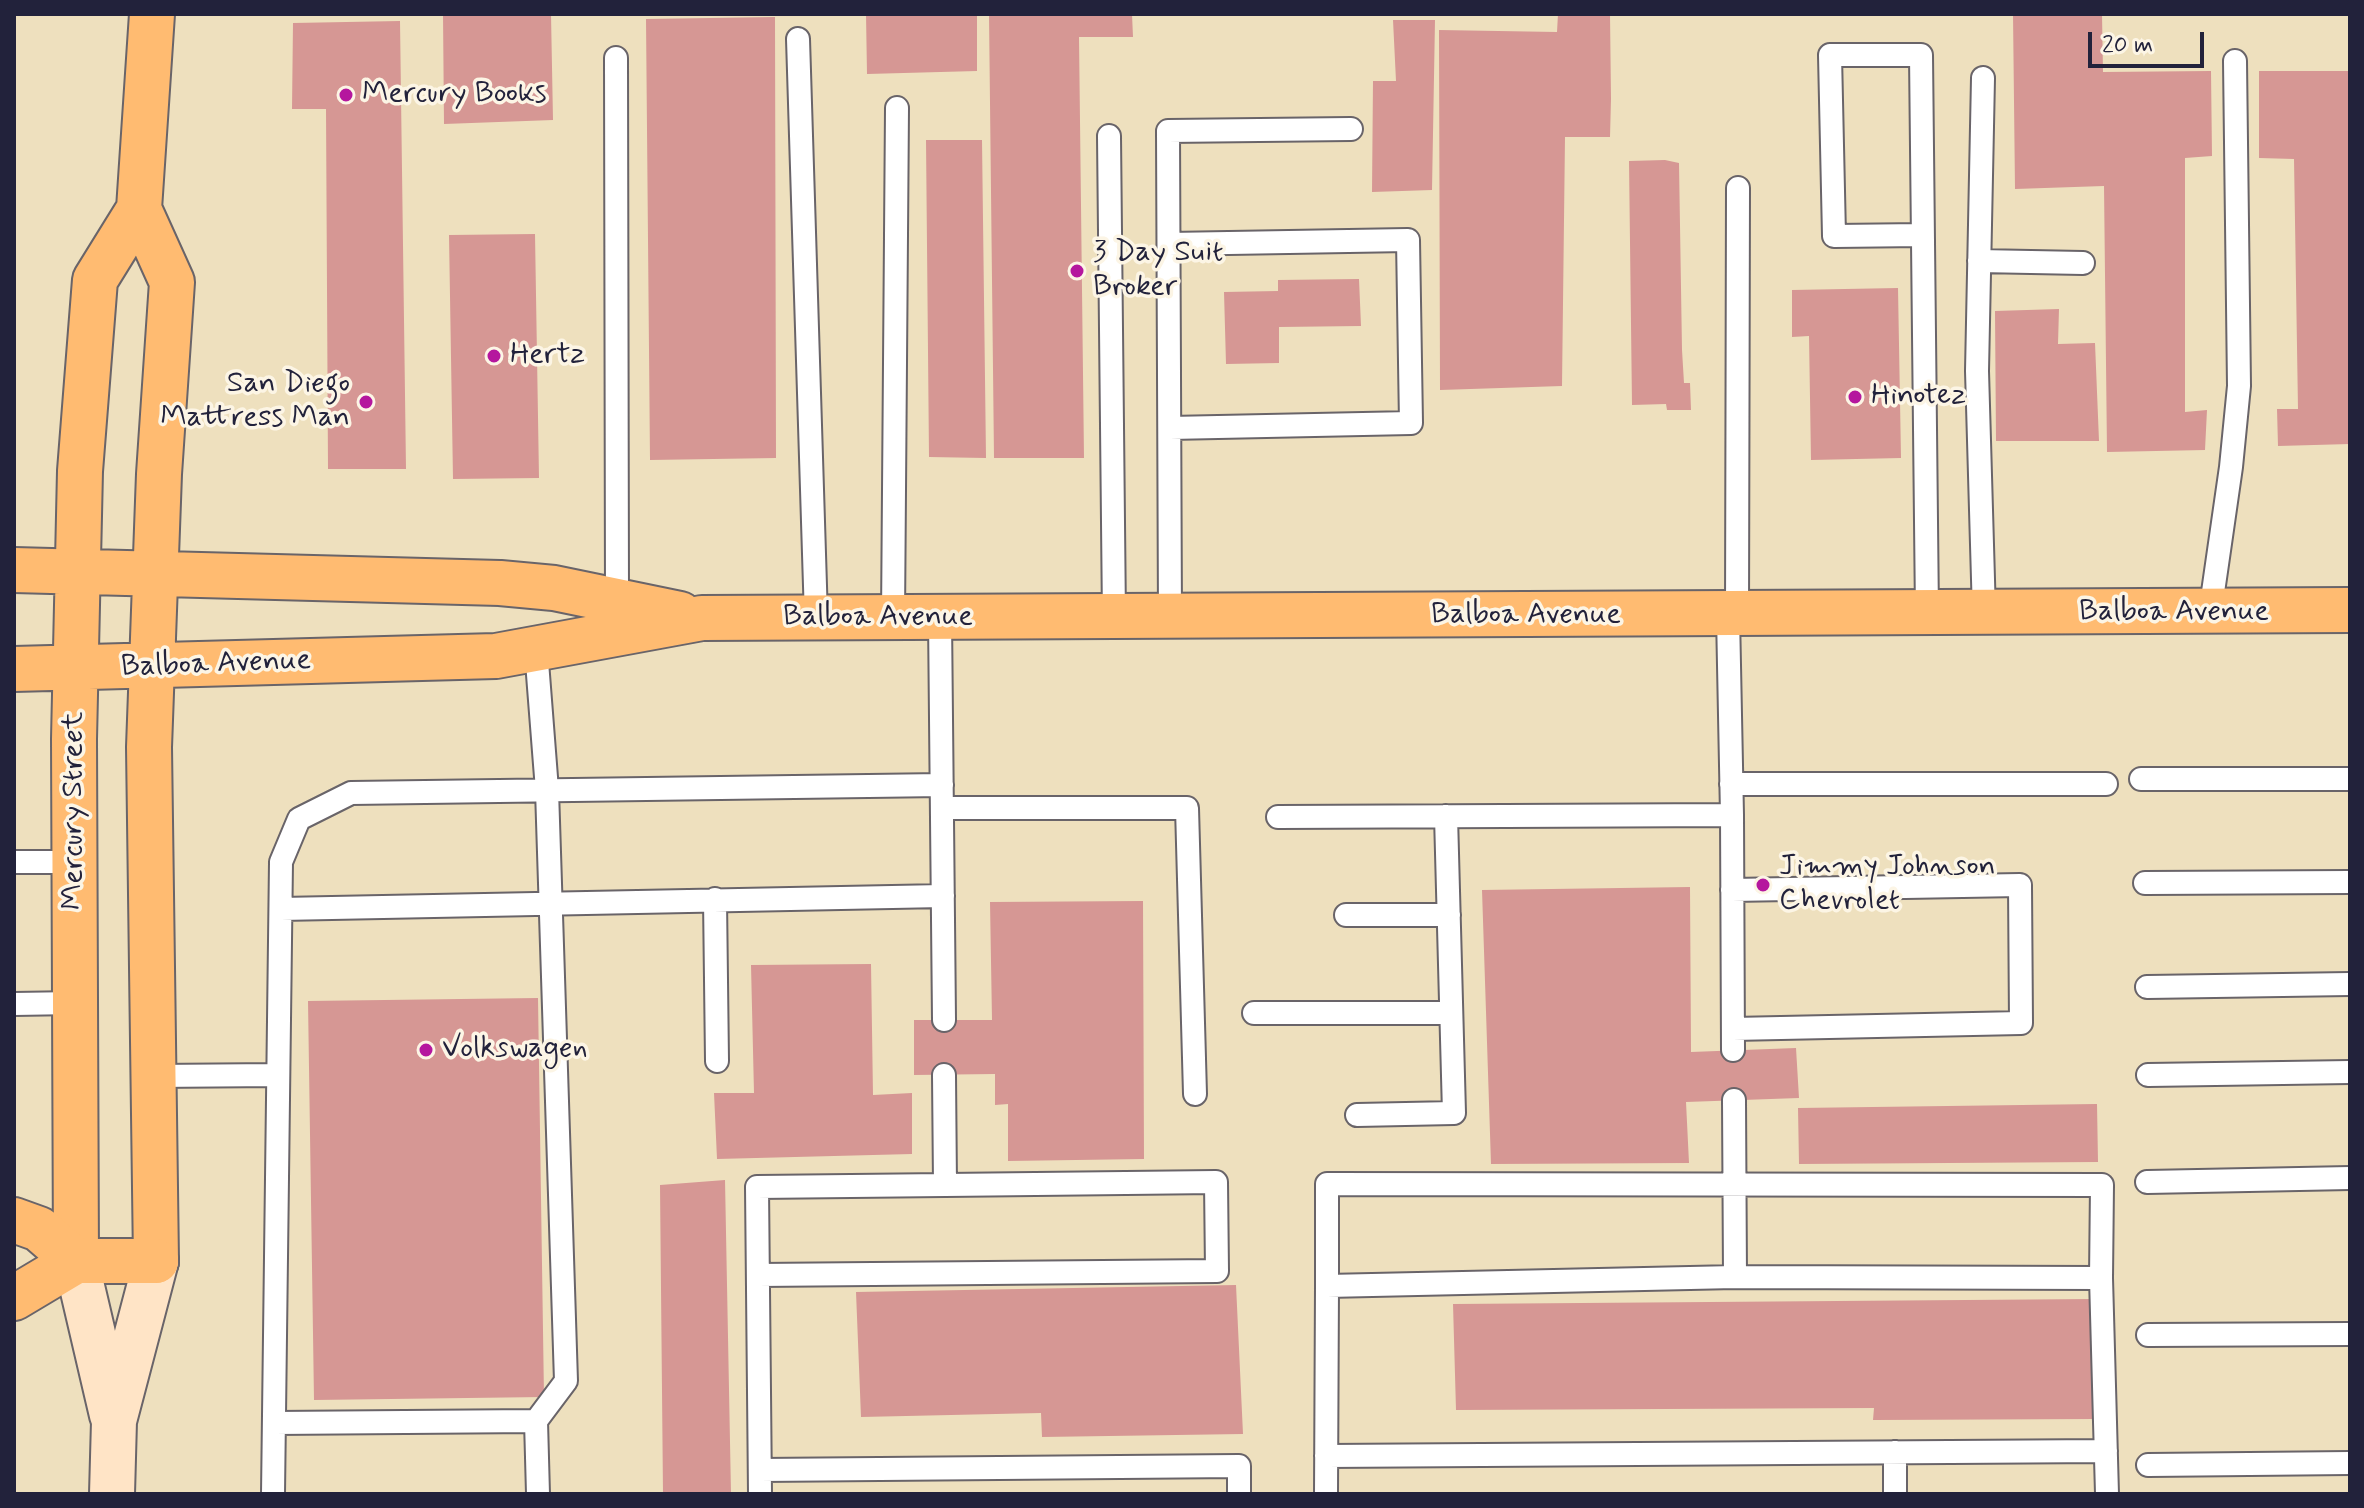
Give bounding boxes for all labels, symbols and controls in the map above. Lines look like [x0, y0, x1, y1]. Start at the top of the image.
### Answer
scale bar [2092, 16, 2208, 66]
text: 20 m [2102, 30, 2153, 61]
place label: Mercury Books [362, 77, 547, 113]
marker: Mercury Books [337, 86, 355, 104]
place label: 3 Day Suit Broker [1093, 236, 1223, 306]
marker: 3 Day Suit Broker [1068, 262, 1086, 280]
place label: Hertz [510, 338, 585, 374]
marker: Hertz [485, 347, 503, 365]
place label: San Diego Mattress Man [160, 367, 350, 438]
place label: Hinotez [1871, 379, 1966, 415]
marker: Hinotez [1846, 388, 1864, 406]
marker: San Diego Mattress Man [357, 393, 375, 411]
street label: Balboa Avenue [2079, 595, 2269, 631]
street label: Balboa Avenue [1431, 598, 1621, 634]
street label: Balboa Avenue [783, 600, 973, 636]
street label: Balboa Avenue [120, 644, 312, 686]
street label: Mercury Street [57, 712, 93, 910]
place label: Jimmy Johnson Chevrolet [1779, 850, 1996, 920]
marker: Jimmy Johnson Chevrolet [1754, 876, 1772, 894]
place label: Volkswagen [442, 1032, 588, 1068]
marker: Volkswagen [417, 1041, 435, 1059]

